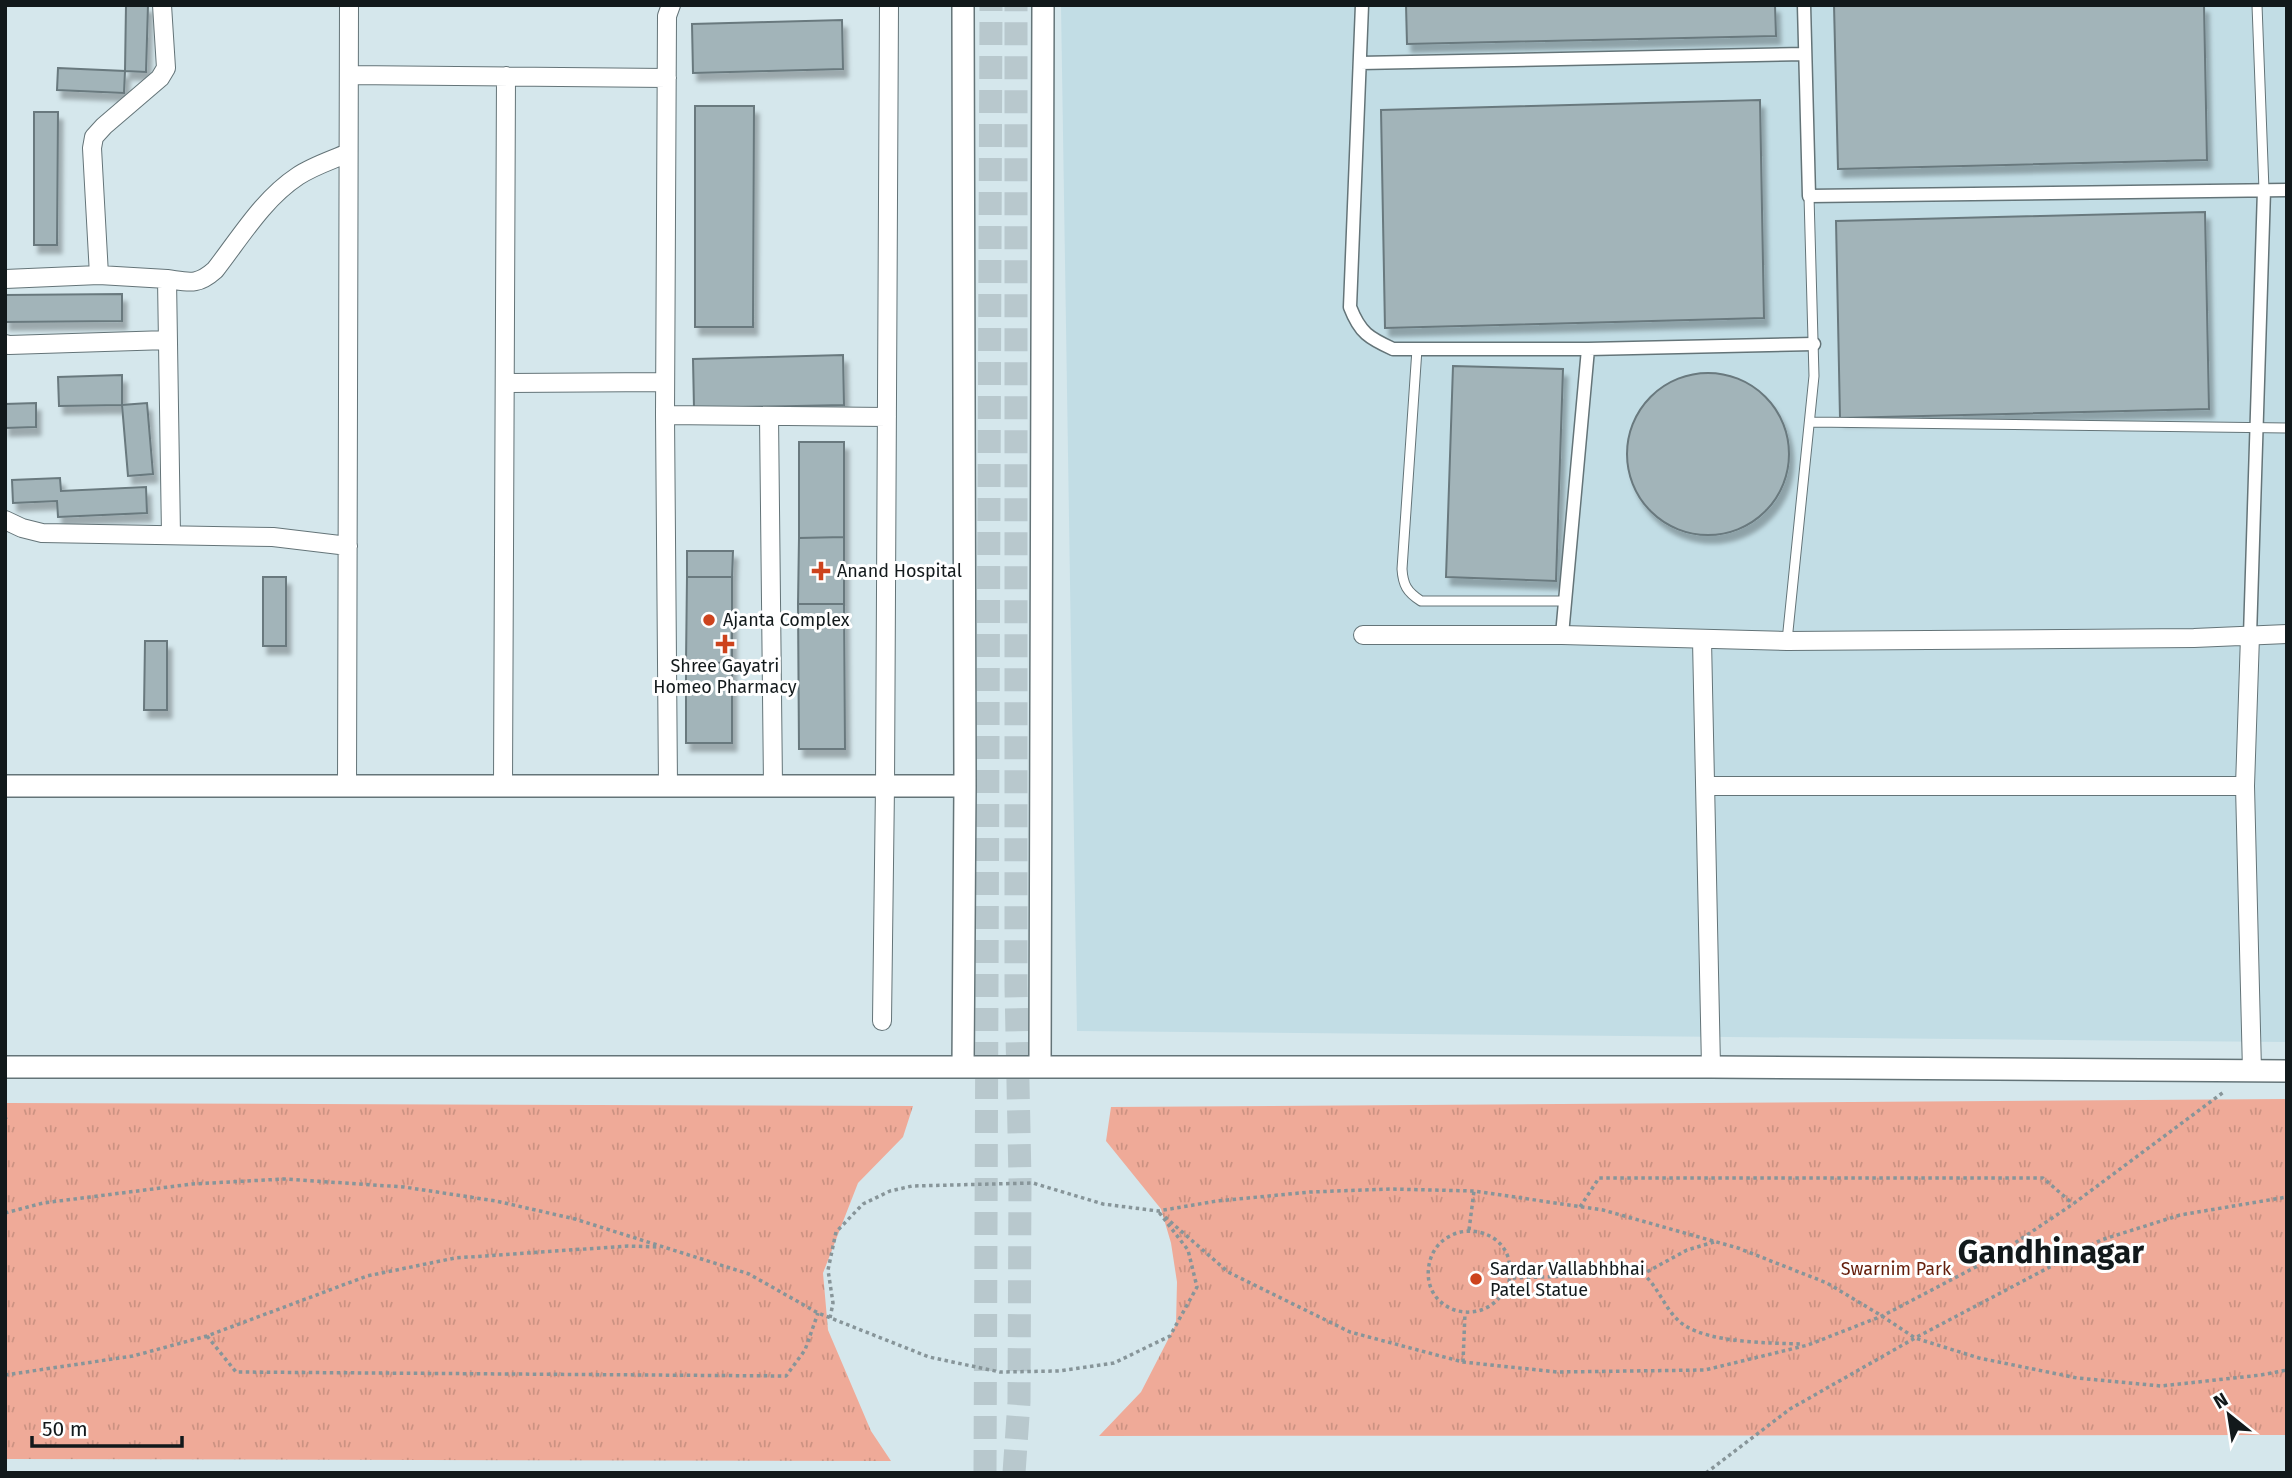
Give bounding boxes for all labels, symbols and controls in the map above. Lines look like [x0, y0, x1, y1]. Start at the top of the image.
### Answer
place label: Anand Hospital [837, 560, 962, 582]
marker: Anand Hospital [811, 561, 831, 581]
place label: Ajanta Complex [723, 609, 850, 631]
marker: Ajanta Complex [701, 612, 717, 628]
marker: Shree Gayatri Homeo Pharmacy [717, 636, 733, 652]
place label: Shree Gayatri Homeo Pharmacy [653, 655, 797, 698]
district label: Gandhinagar [1958, 1233, 2144, 1271]
place label: Sardar Vallabhbhai Patel Statue [1490, 1258, 1645, 1301]
park label: Swarnim Park [1841, 1258, 1952, 1280]
marker: Sardar Vallabhbhai Patel Statue [1468, 1271, 1484, 1287]
north arrow [2194, 1380, 2264, 1450]
text: N [2210, 1388, 2232, 1414]
scale bar [32, 1404, 182, 1448]
text: 50 m [42, 1416, 88, 1442]

